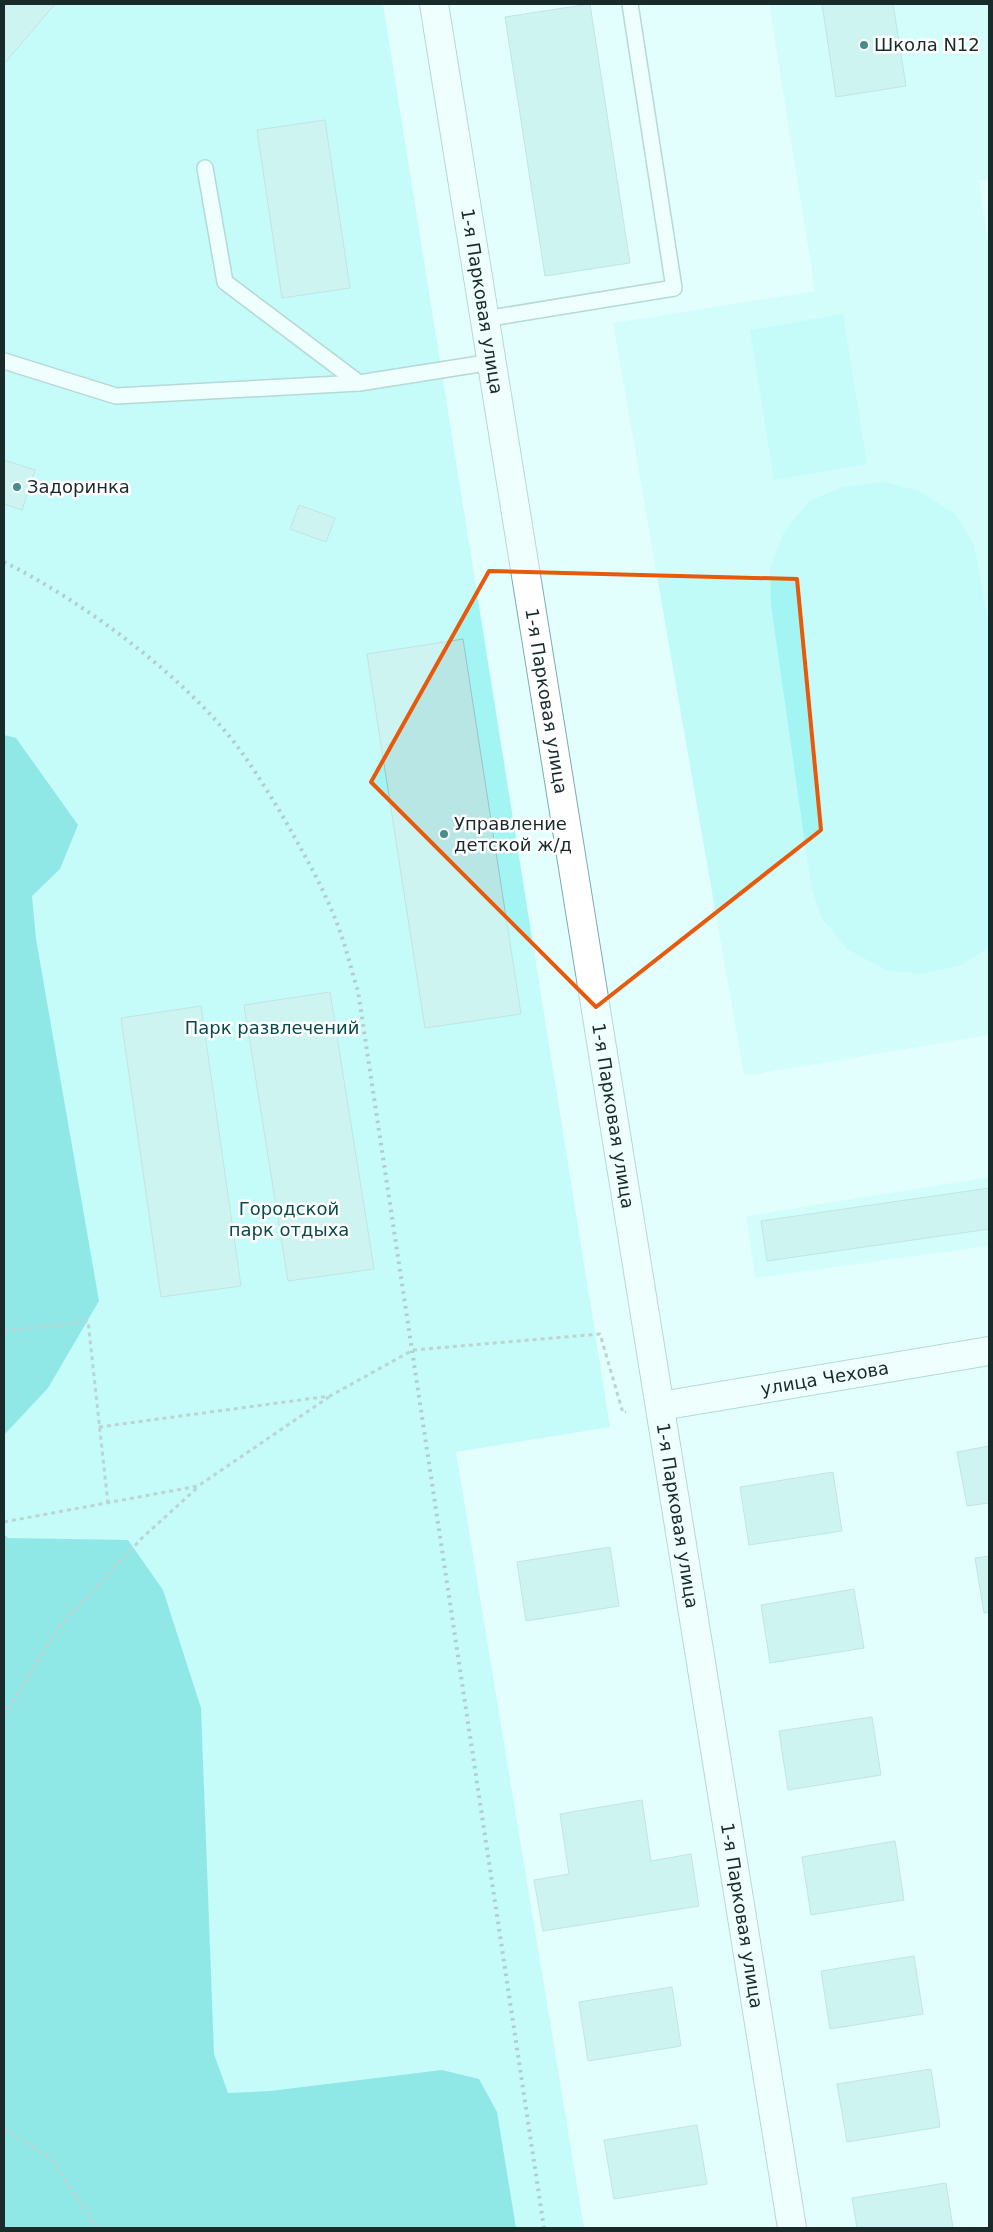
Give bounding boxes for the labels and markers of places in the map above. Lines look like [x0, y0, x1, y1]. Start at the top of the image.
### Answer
place label: Школа N12 [874, 34, 980, 55]
marker: Школа N12 [858, 39, 870, 51]
place label: Задоринка [27, 476, 130, 497]
marker: Задоринка [11, 481, 23, 493]
place label: Управление детской ж/д [454, 813, 572, 855]
marker: Управление детской ж/д [438, 828, 450, 840]

